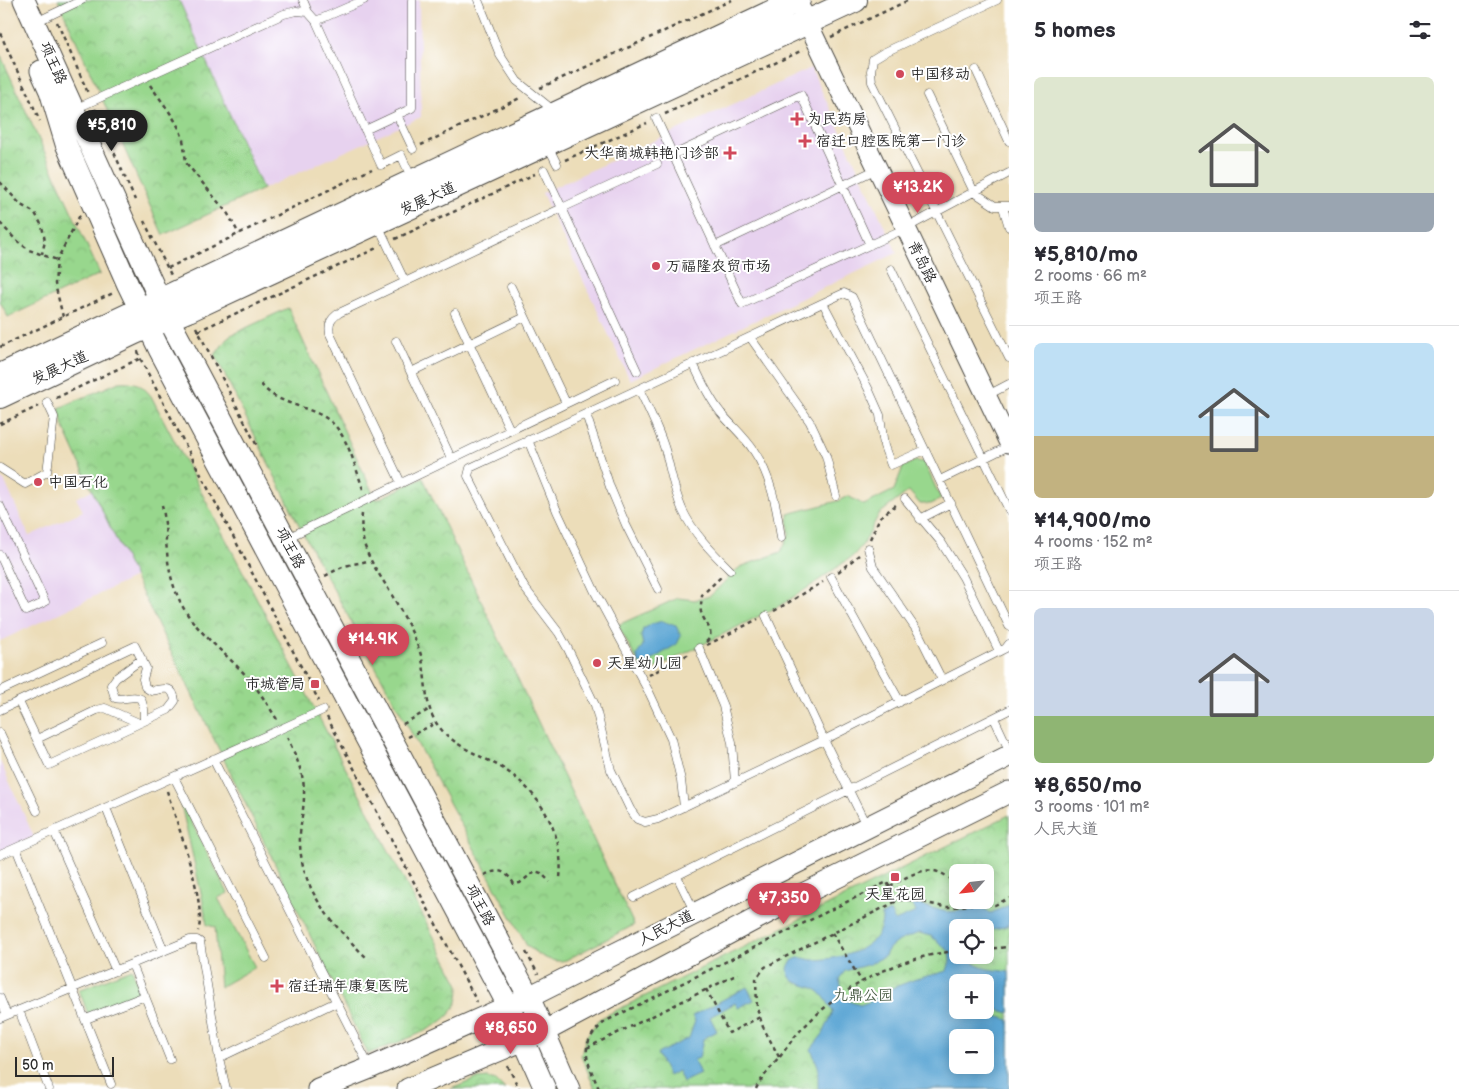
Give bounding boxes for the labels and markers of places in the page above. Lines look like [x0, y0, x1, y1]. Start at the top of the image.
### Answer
place label: 中国移动 [910, 65, 970, 84]
marker: 中国移动 [894, 68, 906, 80]
pin: ¥5,810 [71, 110, 153, 152]
place label: 为民药房 [807, 110, 867, 129]
marker: 为民药房 [791, 113, 803, 125]
place label: 宿迁口腔医院第一门诊 [816, 132, 966, 151]
marker: 宿迁口腔医院第一门诊 [798, 134, 812, 148]
place label: 大华商城韩艳门诊部 [584, 144, 719, 163]
marker: 大华商城韩艳门诊部 [723, 146, 737, 160]
pin: ¥13.2K [877, 172, 959, 214]
place label: 万福隆农贸市场 [666, 257, 771, 276]
marker: 万福隆农贸市场 [650, 260, 662, 272]
place label: 中国石化 [48, 473, 108, 492]
marker: 中国石化 [32, 476, 44, 488]
pin: ¥14.9K [332, 624, 414, 666]
place label: 天星幼儿园 [607, 654, 682, 673]
marker: 天星幼儿园 [591, 657, 603, 669]
place label: 市城管局 [245, 675, 305, 694]
marker: 市城管局 [309, 678, 321, 690]
marker: 天星花园 [889, 871, 901, 883]
pin: ¥7,350 [743, 882, 825, 925]
place label: 天星花园 [865, 885, 925, 904]
place label: 宿迁瑞年康复医院 [288, 977, 408, 996]
marker: 宿迁瑞年康复医院 [270, 979, 284, 993]
pin: ¥8,650 [470, 1012, 552, 1055]

